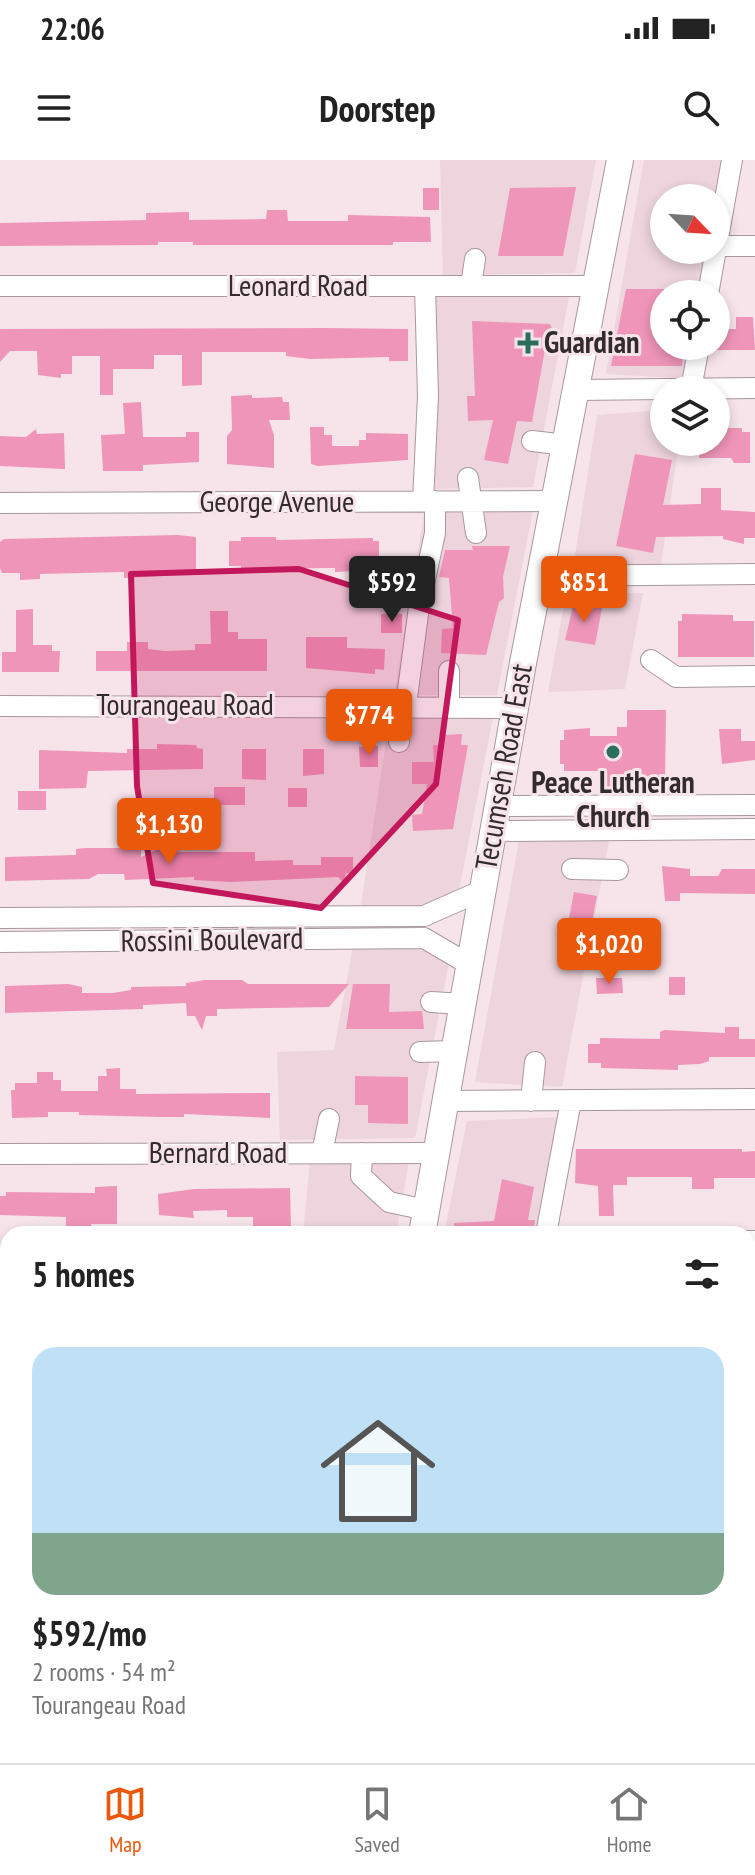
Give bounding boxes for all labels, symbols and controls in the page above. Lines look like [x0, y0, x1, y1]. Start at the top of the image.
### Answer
text: 22:06 [40, 9, 105, 48]
text: Doorstep [319, 85, 436, 132]
icon: menu [32, 86, 76, 130]
icon: search [679, 86, 723, 130]
north arrow [650, 184, 730, 264]
map controls [650, 184, 730, 456]
street label: Leonard Road [228, 265, 368, 304]
button: locate [650, 280, 730, 360]
place label: Guardian [544, 322, 640, 361]
marker: Guardian [519, 334, 537, 352]
button: layers [650, 376, 730, 456]
street label: George Avenue [200, 481, 354, 520]
pin: $592 [345, 556, 439, 624]
pin: $851 [537, 556, 631, 624]
text: $592 [367, 565, 417, 598]
text: $851 [559, 565, 609, 598]
street label: Tecumseh Road East [465, 660, 540, 873]
street label: Tourangeau Road [96, 684, 274, 723]
pin: $774 [322, 689, 416, 757]
text: $774 [344, 698, 394, 731]
marker: Peace Lutheran Church [604, 743, 622, 761]
place label: Peace Lutheran Church [531, 762, 695, 835]
pin: $1,130 [104, 798, 234, 866]
text: $1,130 [135, 807, 203, 840]
street label: Rossini Boulevard [120, 917, 304, 960]
pin: $1,020 [544, 918, 674, 986]
text: $1,020 [575, 927, 643, 960]
street label: Bernard Road [149, 1132, 287, 1171]
text: 5 homes [32, 1252, 135, 1296]
icon: filters [680, 1252, 724, 1296]
icon: home [306, 1399, 450, 1543]
text: $592/mo [32, 1611, 147, 1655]
text: 2 rooms · 54 m² [32, 1655, 176, 1688]
text: Tourangeau Road [32, 1688, 186, 1721]
tab: Map [103, 1782, 147, 1858]
tab: Saved [354, 1782, 400, 1858]
tab: Home [607, 1782, 652, 1858]

